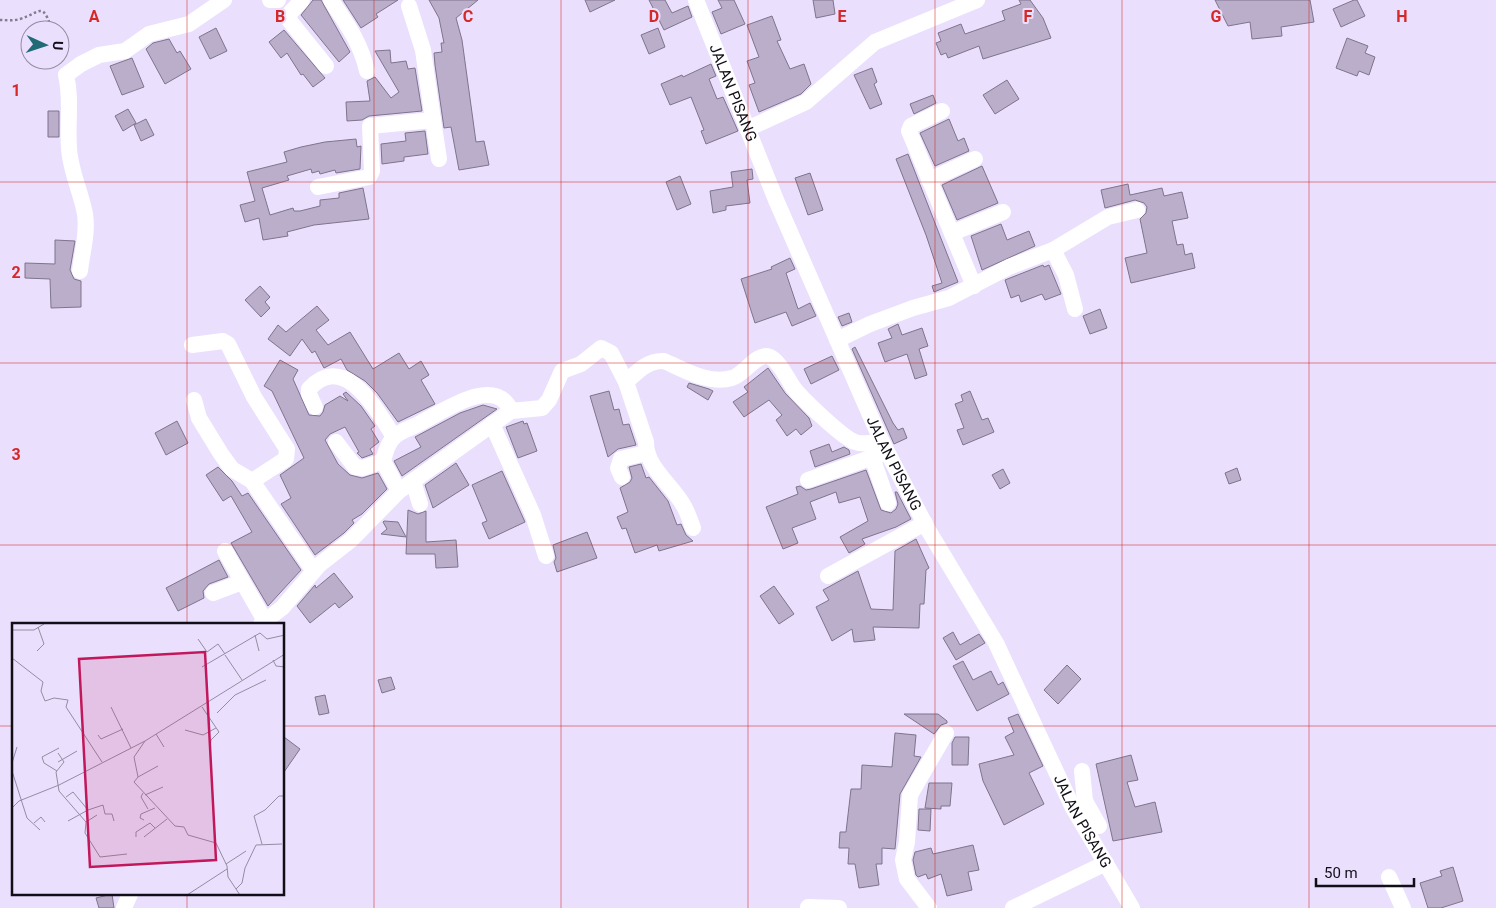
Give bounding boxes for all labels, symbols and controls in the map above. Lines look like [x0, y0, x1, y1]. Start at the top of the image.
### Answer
text: A [89, 7, 100, 26]
text: B [275, 7, 285, 26]
text: C [463, 7, 473, 26]
text: D [649, 7, 659, 26]
text: E [838, 7, 847, 26]
text: F [1024, 7, 1033, 26]
text: G [1211, 7, 1222, 26]
text: H [1396, 7, 1408, 26]
north arrow [20, 20, 70, 70]
text: U [50, 41, 66, 51]
street label: JALAN PISANG [706, 41, 761, 144]
text: 1 [11, 81, 21, 100]
text: 2 [11, 263, 21, 282]
street label: JALAN PISANG [863, 413, 925, 514]
text: 3 [11, 445, 21, 464]
inset map [12, 623, 285, 896]
street label: JALAN PISANG [1050, 772, 1115, 871]
scale bar [1316, 856, 1414, 888]
text: 50 m [1324, 864, 1358, 882]

